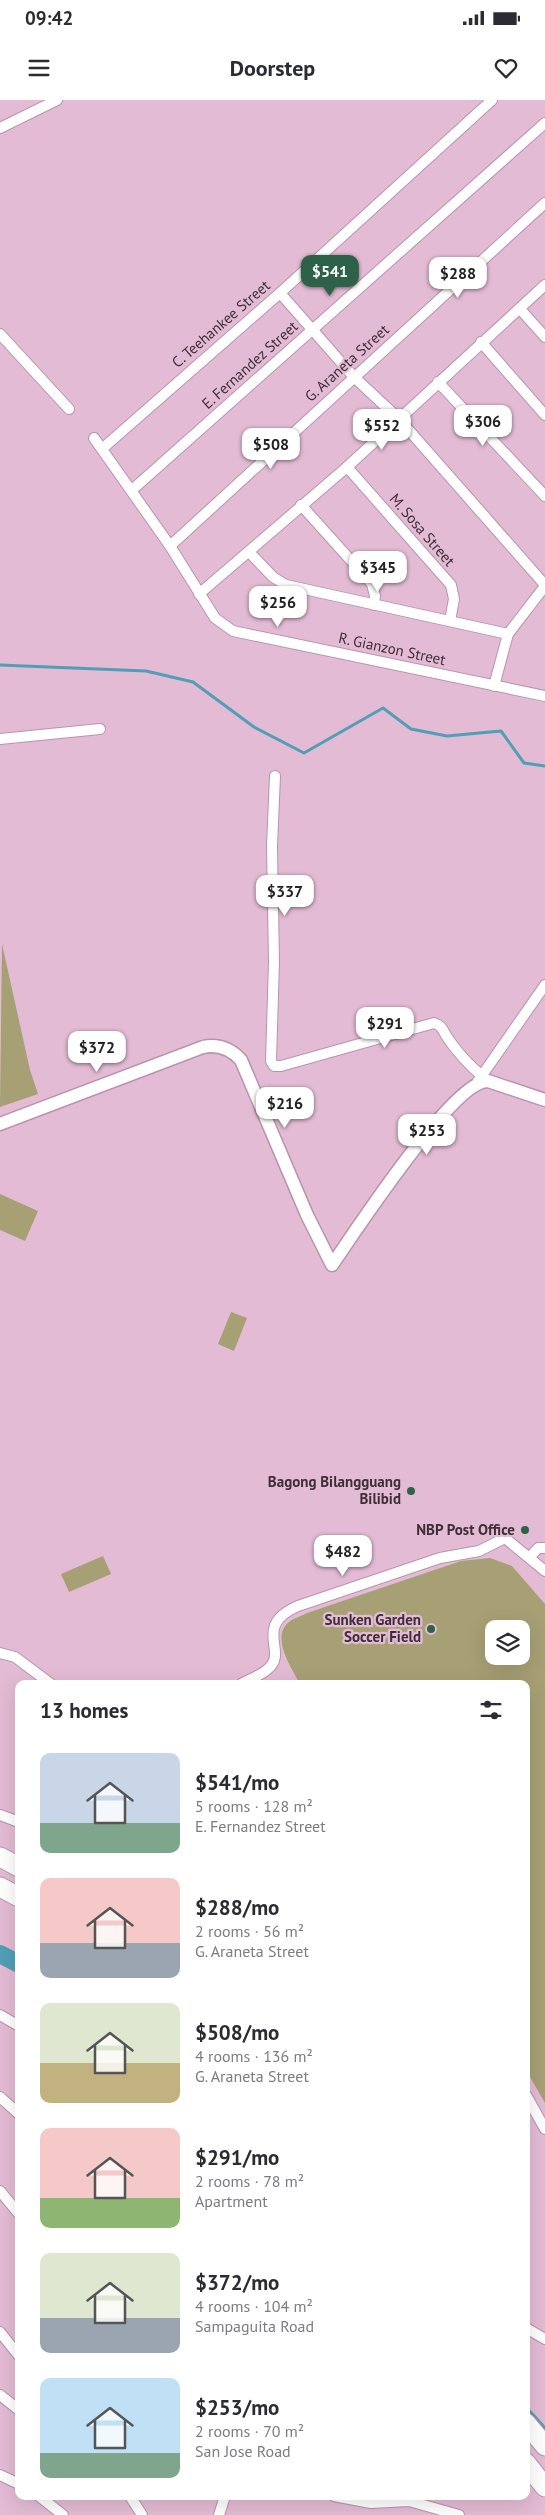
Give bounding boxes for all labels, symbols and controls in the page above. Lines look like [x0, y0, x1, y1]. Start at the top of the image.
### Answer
text: 09:42 [25, 6, 73, 30]
icon: menu [25, 54, 53, 82]
text: Doorstep [230, 54, 315, 82]
icon: heart [492, 54, 520, 82]
pin: $541 [300, 254, 360, 297]
pin: $288 [428, 256, 488, 299]
text: $541 [312, 261, 348, 281]
text: $288 [440, 263, 476, 283]
street label: C. Teehankee Street [168, 276, 274, 371]
street label: E. Fernandez Street [198, 317, 302, 413]
street label: G. Araneta Street [301, 320, 393, 405]
pin: $306 [453, 404, 513, 447]
pin: $552 [352, 408, 412, 451]
text: $306 [465, 411, 501, 431]
text: $552 [364, 415, 400, 435]
pin: $508 [241, 428, 301, 470]
text: $508 [253, 434, 289, 454]
street label: M. Sosa Street [386, 489, 459, 570]
pin: $345 [348, 550, 408, 593]
text: $345 [360, 557, 396, 577]
pin: $256 [248, 586, 308, 628]
text: $256 [260, 592, 296, 612]
street label: R. Gianzon Street [337, 628, 447, 669]
pin: $337 [255, 874, 315, 917]
text: $337 [267, 881, 303, 901]
pin: $291 [355, 1006, 415, 1049]
text: $291 [367, 1013, 403, 1033]
pin: $372 [67, 1030, 127, 1073]
text: $372 [79, 1037, 115, 1057]
pin: $216 [255, 1086, 315, 1129]
text: $216 [267, 1093, 303, 1113]
pin: $253 [397, 1114, 457, 1156]
text: $253 [409, 1120, 445, 1140]
place label: Bagong Bilangguang Bilibid [268, 1472, 401, 1508]
marker: Bagong Bilangguang Bilibid [405, 1485, 417, 1497]
place label: NBP Post Office [416, 1520, 515, 1539]
marker: NBP Post Office [519, 1524, 531, 1536]
pin: $482 [313, 1534, 373, 1577]
text: $482 [325, 1541, 361, 1561]
place label: Sunken Garden Soccer Field [325, 1610, 421, 1646]
map controls [485, 1620, 530, 1665]
button: layers [485, 1620, 530, 1665]
marker: Sunken Garden Soccer Field [425, 1623, 437, 1635]
icon: filters [477, 1696, 505, 1724]
text: 13 homes [40, 1697, 128, 1724]
text: $541/mo [195, 1769, 279, 1796]
icon: home [80, 1773, 140, 1833]
text: 5 rooms · 128 m² [195, 1796, 313, 1816]
text: E. Fernandez Street [195, 1816, 326, 1836]
text: $288/mo [195, 1894, 279, 1921]
icon: home [80, 1898, 140, 1958]
text: 2 rooms · 56 m² [195, 1921, 304, 1941]
text: G. Araneta Street [195, 1941, 309, 1961]
text: $508/mo [195, 2019, 279, 2046]
icon: home [80, 2023, 140, 2083]
text: 4 rooms · 136 m² [195, 2046, 313, 2066]
text: G. Araneta Street [195, 2066, 309, 2086]
text: $291/mo [195, 2144, 279, 2171]
icon: home [80, 2148, 140, 2208]
text: 2 rooms · 78 m² [195, 2171, 304, 2191]
text: Apartment [195, 2191, 268, 2211]
text: $372/mo [195, 2269, 279, 2296]
icon: home [80, 2273, 140, 2333]
text: 4 rooms · 104 m² [195, 2296, 313, 2316]
text: Sampaguita Road [195, 2316, 314, 2336]
text: $253/mo [195, 2394, 279, 2421]
icon: home [80, 2398, 140, 2458]
text: 2 rooms · 70 m² [195, 2421, 304, 2441]
text: San Jose Road [195, 2441, 291, 2461]

